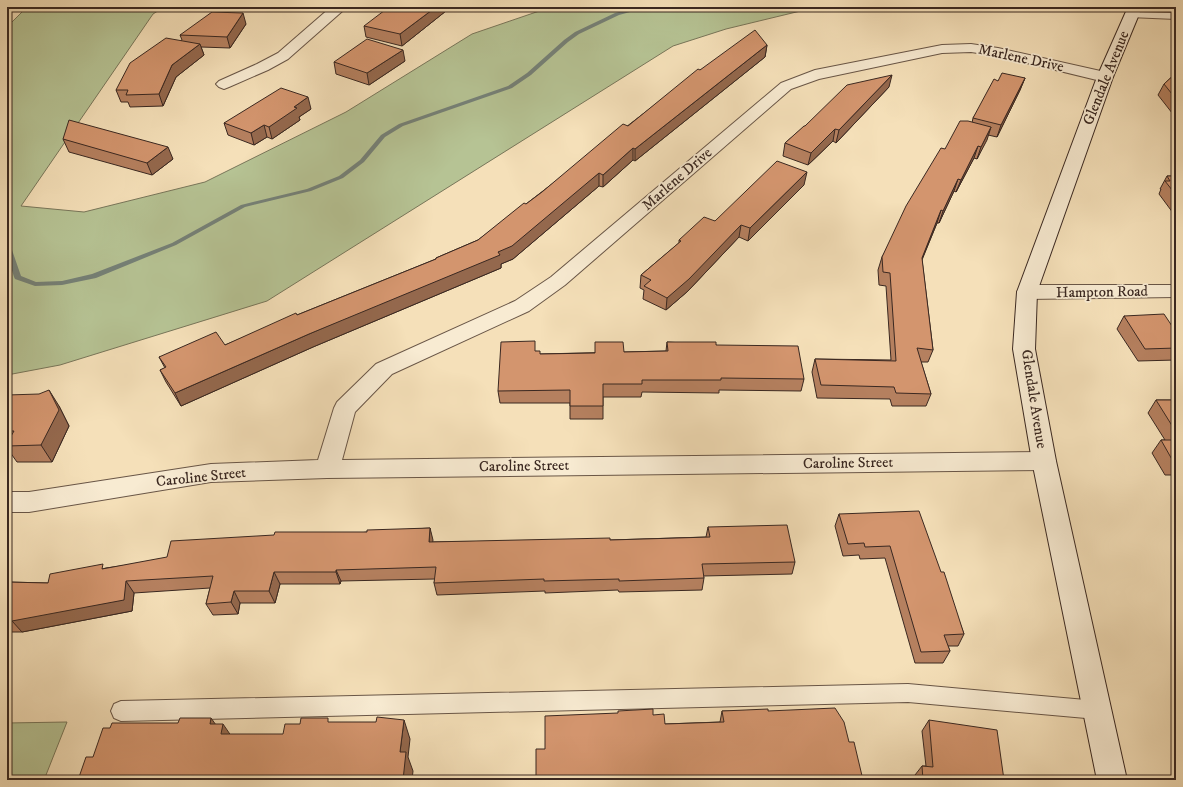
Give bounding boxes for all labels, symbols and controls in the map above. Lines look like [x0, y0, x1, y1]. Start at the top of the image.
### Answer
street label: Glendale Avenue [1078, 28, 1134, 128]
street label: Marlene Drive [977, 40, 1065, 76]
street label: Marlene Drive [638, 143, 716, 215]
street label: Hampton Road [1056, 282, 1149, 302]
street label: Glendale Avenue [1017, 348, 1051, 450]
street label: Caroline Street [803, 453, 893, 473]
street label: Caroline Street [479, 456, 569, 476]
street label: Caroline Street [155, 463, 247, 491]

